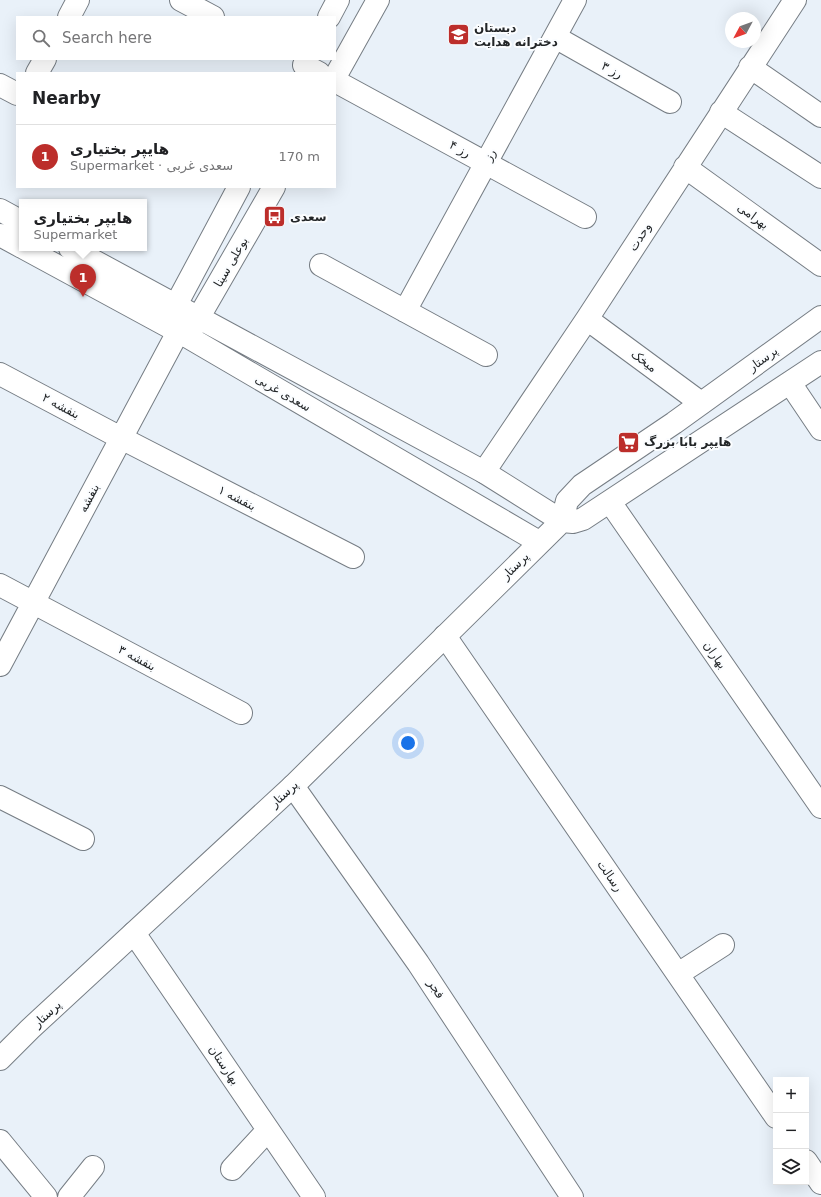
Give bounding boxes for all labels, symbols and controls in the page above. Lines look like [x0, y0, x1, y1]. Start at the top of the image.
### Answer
north arrow [725, 12, 761, 48]
search box [16, 16, 336, 60]
place label: دبستان دخترانه هدایت [474, 21, 558, 49]
school or university icon: دبستان دخترانه هدایت [445, 22, 471, 48]
icon: search [30, 27, 52, 49]
text: Search here [62, 29, 152, 47]
street label: رز ۳ [599, 59, 625, 82]
text: Nearby [32, 88, 101, 108]
street label: رز ۴ [447, 138, 473, 161]
text: هایپر بختیاری [70, 140, 169, 158]
street label: رز [481, 146, 500, 165]
text: 1 [40, 149, 50, 164]
text: 170 m [278, 149, 320, 164]
text: Supermarket · سعدی غربی [70, 158, 233, 173]
popup [19, 199, 147, 251]
street label: بهرامی [734, 200, 771, 233]
bus stop icon: سعدی [262, 204, 288, 230]
text: هایپر بختیاری [33, 209, 133, 227]
place label: سعدی [290, 210, 327, 224]
street label: وحدت [626, 220, 655, 254]
text: Supermarket [33, 227, 117, 242]
street label: بوعلی سینا [211, 234, 252, 290]
pin: 1 [70, 264, 96, 297]
street label: پرستار [745, 344, 781, 376]
street label: میخک [628, 347, 660, 375]
street label: سعدی غربی [252, 372, 313, 415]
street label: بنفشه ۲ [40, 390, 82, 422]
supermarket icon: هایپر بابا بزرگ [616, 429, 642, 455]
place label: هایپر بابا بزرگ [644, 434, 731, 449]
street label: بنفشه [76, 481, 102, 515]
street label: بنفشه ۱ [216, 483, 258, 513]
street label: پرستار [498, 549, 532, 584]
street label: بهاران [700, 639, 729, 672]
street label: بنفشه ۳ [116, 642, 158, 674]
your location [398, 733, 418, 753]
street label: پرستار [266, 778, 302, 812]
street label: رسالت [593, 858, 626, 895]
street label: فجر [423, 976, 447, 1002]
street label: پرستار [29, 998, 65, 1032]
street label: بهارستان [205, 1043, 242, 1088]
map controls [773, 1077, 809, 1185]
button: + [773, 1077, 809, 1113]
button: − [773, 1113, 809, 1149]
button: layers [773, 1149, 809, 1185]

